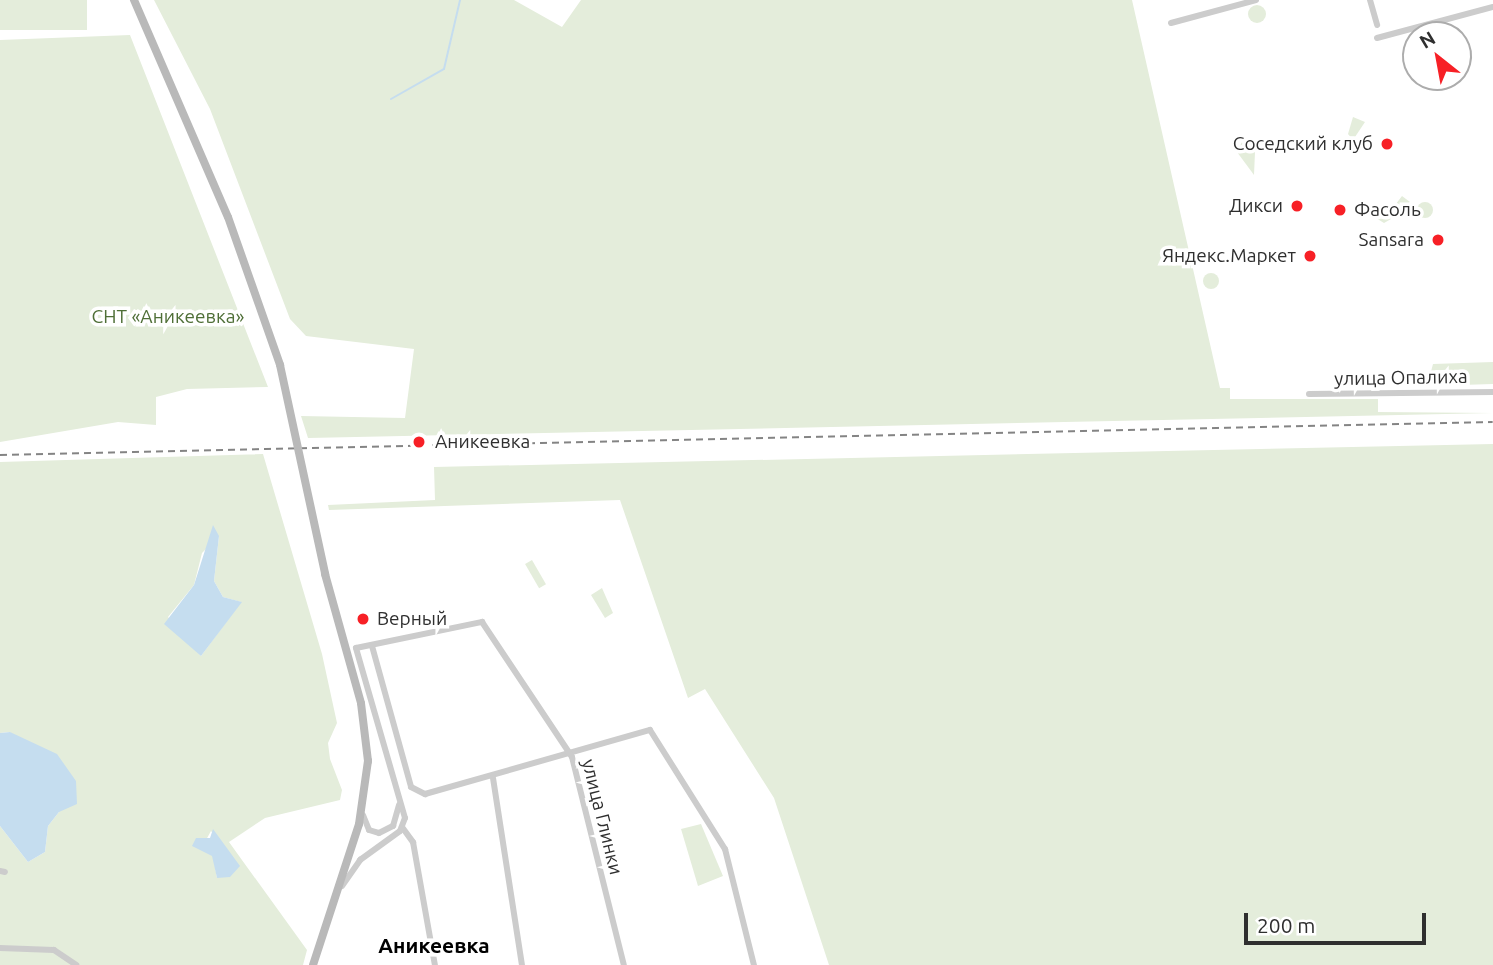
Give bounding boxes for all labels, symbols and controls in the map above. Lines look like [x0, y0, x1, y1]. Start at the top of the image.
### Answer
north arrow [1402, 21, 1472, 91]
text: N [1415, 27, 1439, 53]
place label: Соседский клуб [1233, 133, 1373, 155]
marker: Соседский клуб [1379, 136, 1395, 152]
place label: Дикси [1229, 195, 1283, 217]
marker: Дикси [1289, 198, 1305, 214]
place label: Фасоль [1354, 199, 1421, 221]
marker: Фасоль [1332, 202, 1348, 218]
place label: Sansara [1358, 229, 1424, 251]
marker: Sansara [1430, 232, 1446, 248]
place label: Яндекс.Маркет [1162, 245, 1296, 267]
marker: Яндекс.Маркет [1302, 248, 1318, 264]
park label: СНТ «Аникеевка» [92, 306, 244, 328]
street label: улица Опалиха [1334, 365, 1468, 391]
place label: Аникеевка [435, 431, 530, 453]
marker: Аникеевка [409, 432, 429, 452]
place label: Верный [377, 608, 447, 630]
marker: Верный [355, 611, 371, 627]
street label: улица Глинки [577, 757, 627, 877]
scale bar [1248, 898, 1430, 942]
text: 200 m [1257, 913, 1315, 937]
district label: Аникеевка [378, 932, 490, 958]

